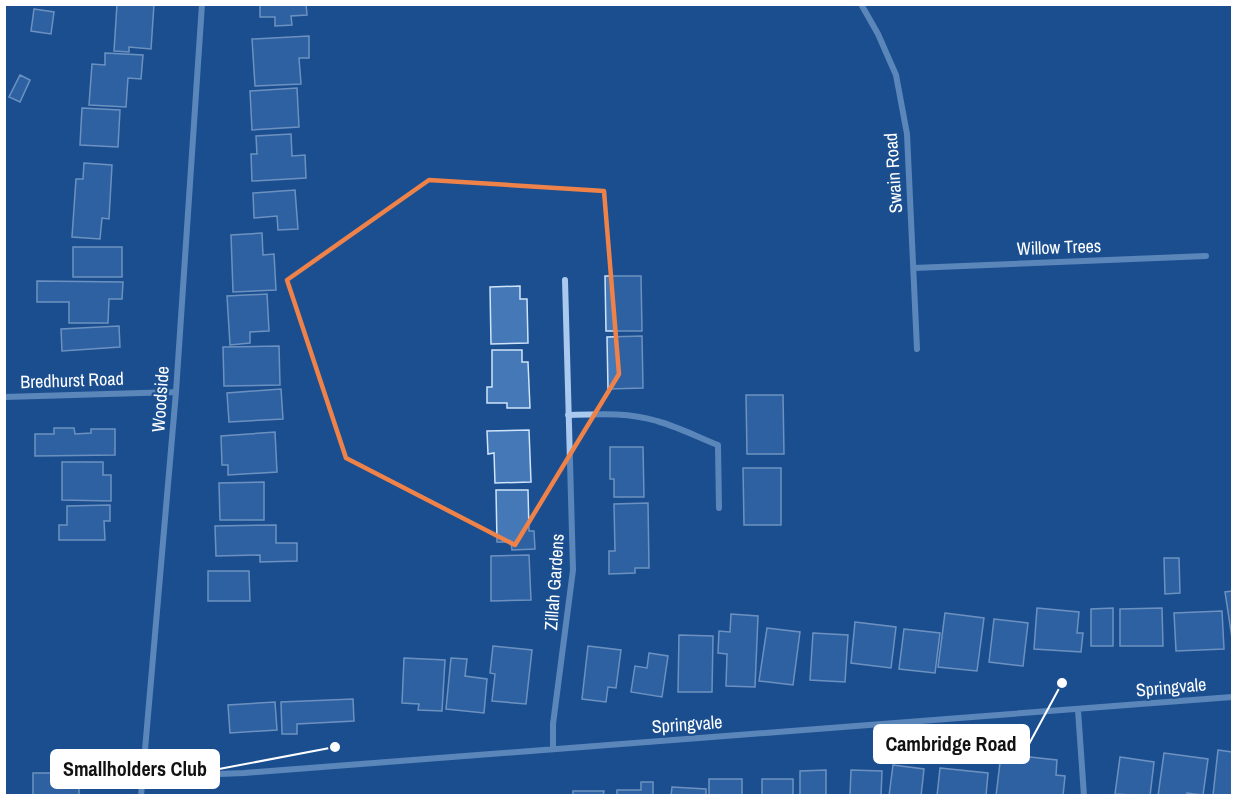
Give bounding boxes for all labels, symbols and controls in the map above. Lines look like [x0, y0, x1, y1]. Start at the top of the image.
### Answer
street label: Swain Road [878, 132, 908, 214]
street label: Willow Trees [1016, 233, 1102, 261]
street label: Woodside [145, 365, 175, 433]
street label: Bredhurst Road [20, 366, 124, 394]
street label: Zillah Gardens [538, 533, 570, 631]
street label: Springvale [1135, 671, 1207, 703]
street label: Springvale [651, 709, 723, 739]
callout: Cambridge Road [874, 725, 1029, 763]
text: Cambridge Road [885, 730, 1017, 757]
callout: Smallholders Club [51, 750, 219, 788]
text: Smallholders Club [63, 755, 207, 782]

